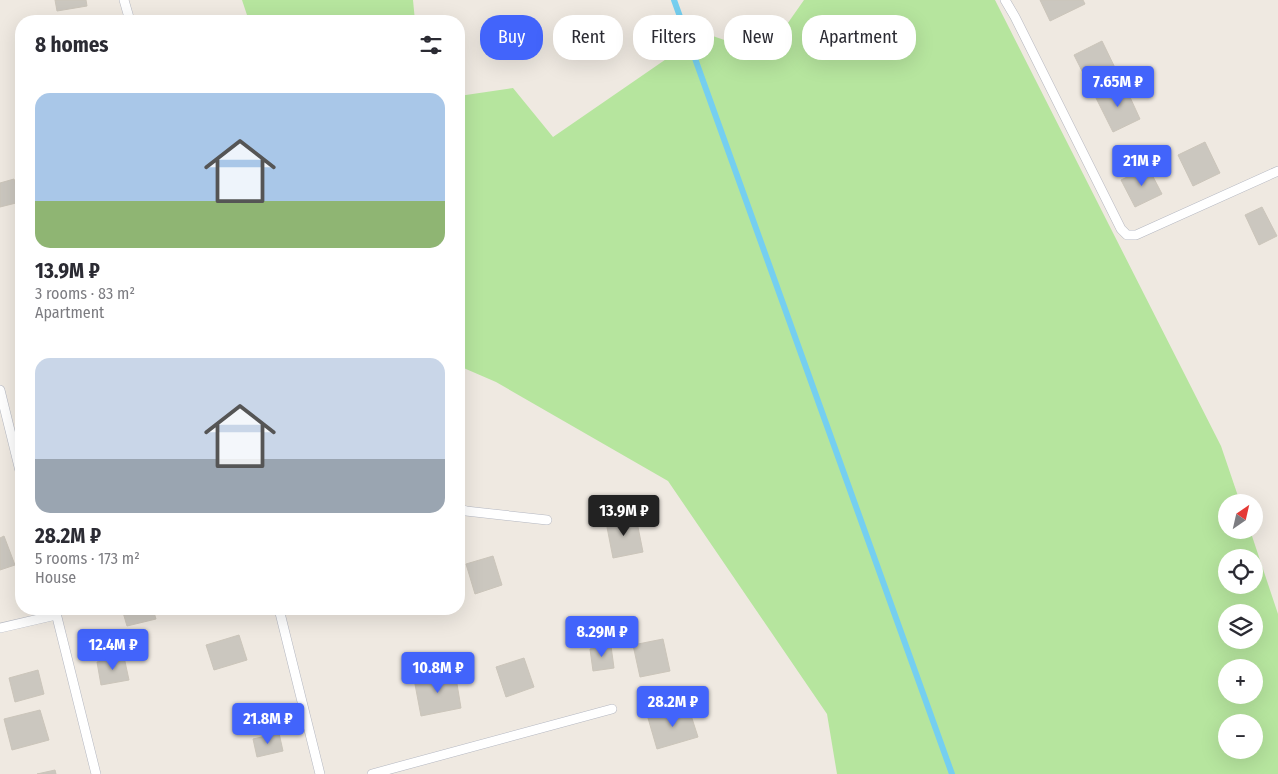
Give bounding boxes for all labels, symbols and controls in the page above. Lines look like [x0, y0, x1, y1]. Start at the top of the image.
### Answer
chip: Buy [480, 15, 543, 60]
chip: Rent [553, 15, 623, 60]
chip: Filters [633, 15, 714, 60]
chip: New [724, 15, 792, 60]
chip: Apartment [802, 15, 916, 60]
icon: filters [417, 31, 445, 59]
text: 8 homes [35, 32, 109, 58]
pin: 7.65M ₽ [1072, 66, 1164, 108]
text: 7.65M ₽ [1093, 72, 1143, 91]
icon: home [195, 126, 285, 216]
pin: 21M ₽ [1107, 144, 1177, 187]
text: 21M ₽ [1123, 151, 1161, 170]
text: 13.9M ₽ [35, 258, 100, 284]
text: 3 rooms · 83 m² [35, 284, 135, 303]
text: Apartment [35, 303, 104, 322]
icon: home [195, 391, 285, 481]
pin: 13.9M ₽ [578, 494, 670, 537]
north arrow [1218, 494, 1262, 539]
map controls [1218, 494, 1263, 759]
text: 13.9M ₽ [599, 501, 649, 520]
text: 28.2M ₽ [35, 523, 101, 549]
text: 5 rooms · 173 m² [35, 549, 140, 568]
button: locate [1218, 549, 1263, 594]
text: House [35, 568, 76, 587]
button: layers [1218, 604, 1263, 649]
pin: 8.29M ₽ [556, 616, 648, 658]
text: 8.29M ₽ [576, 622, 628, 641]
pin: 12.4M ₽ [67, 628, 159, 671]
text: 12.4M ₽ [88, 635, 138, 654]
pin: 10.8M ₽ [392, 652, 484, 694]
text: 10.8M ₽ [412, 658, 464, 677]
button: + [1218, 659, 1263, 704]
pin: 28.2M ₽ [627, 686, 719, 728]
text: 28.2M ₽ [648, 692, 698, 711]
pin: 21.8M ₽ [222, 702, 314, 745]
text: 21.8M ₽ [243, 709, 293, 728]
button: − [1218, 714, 1263, 759]

